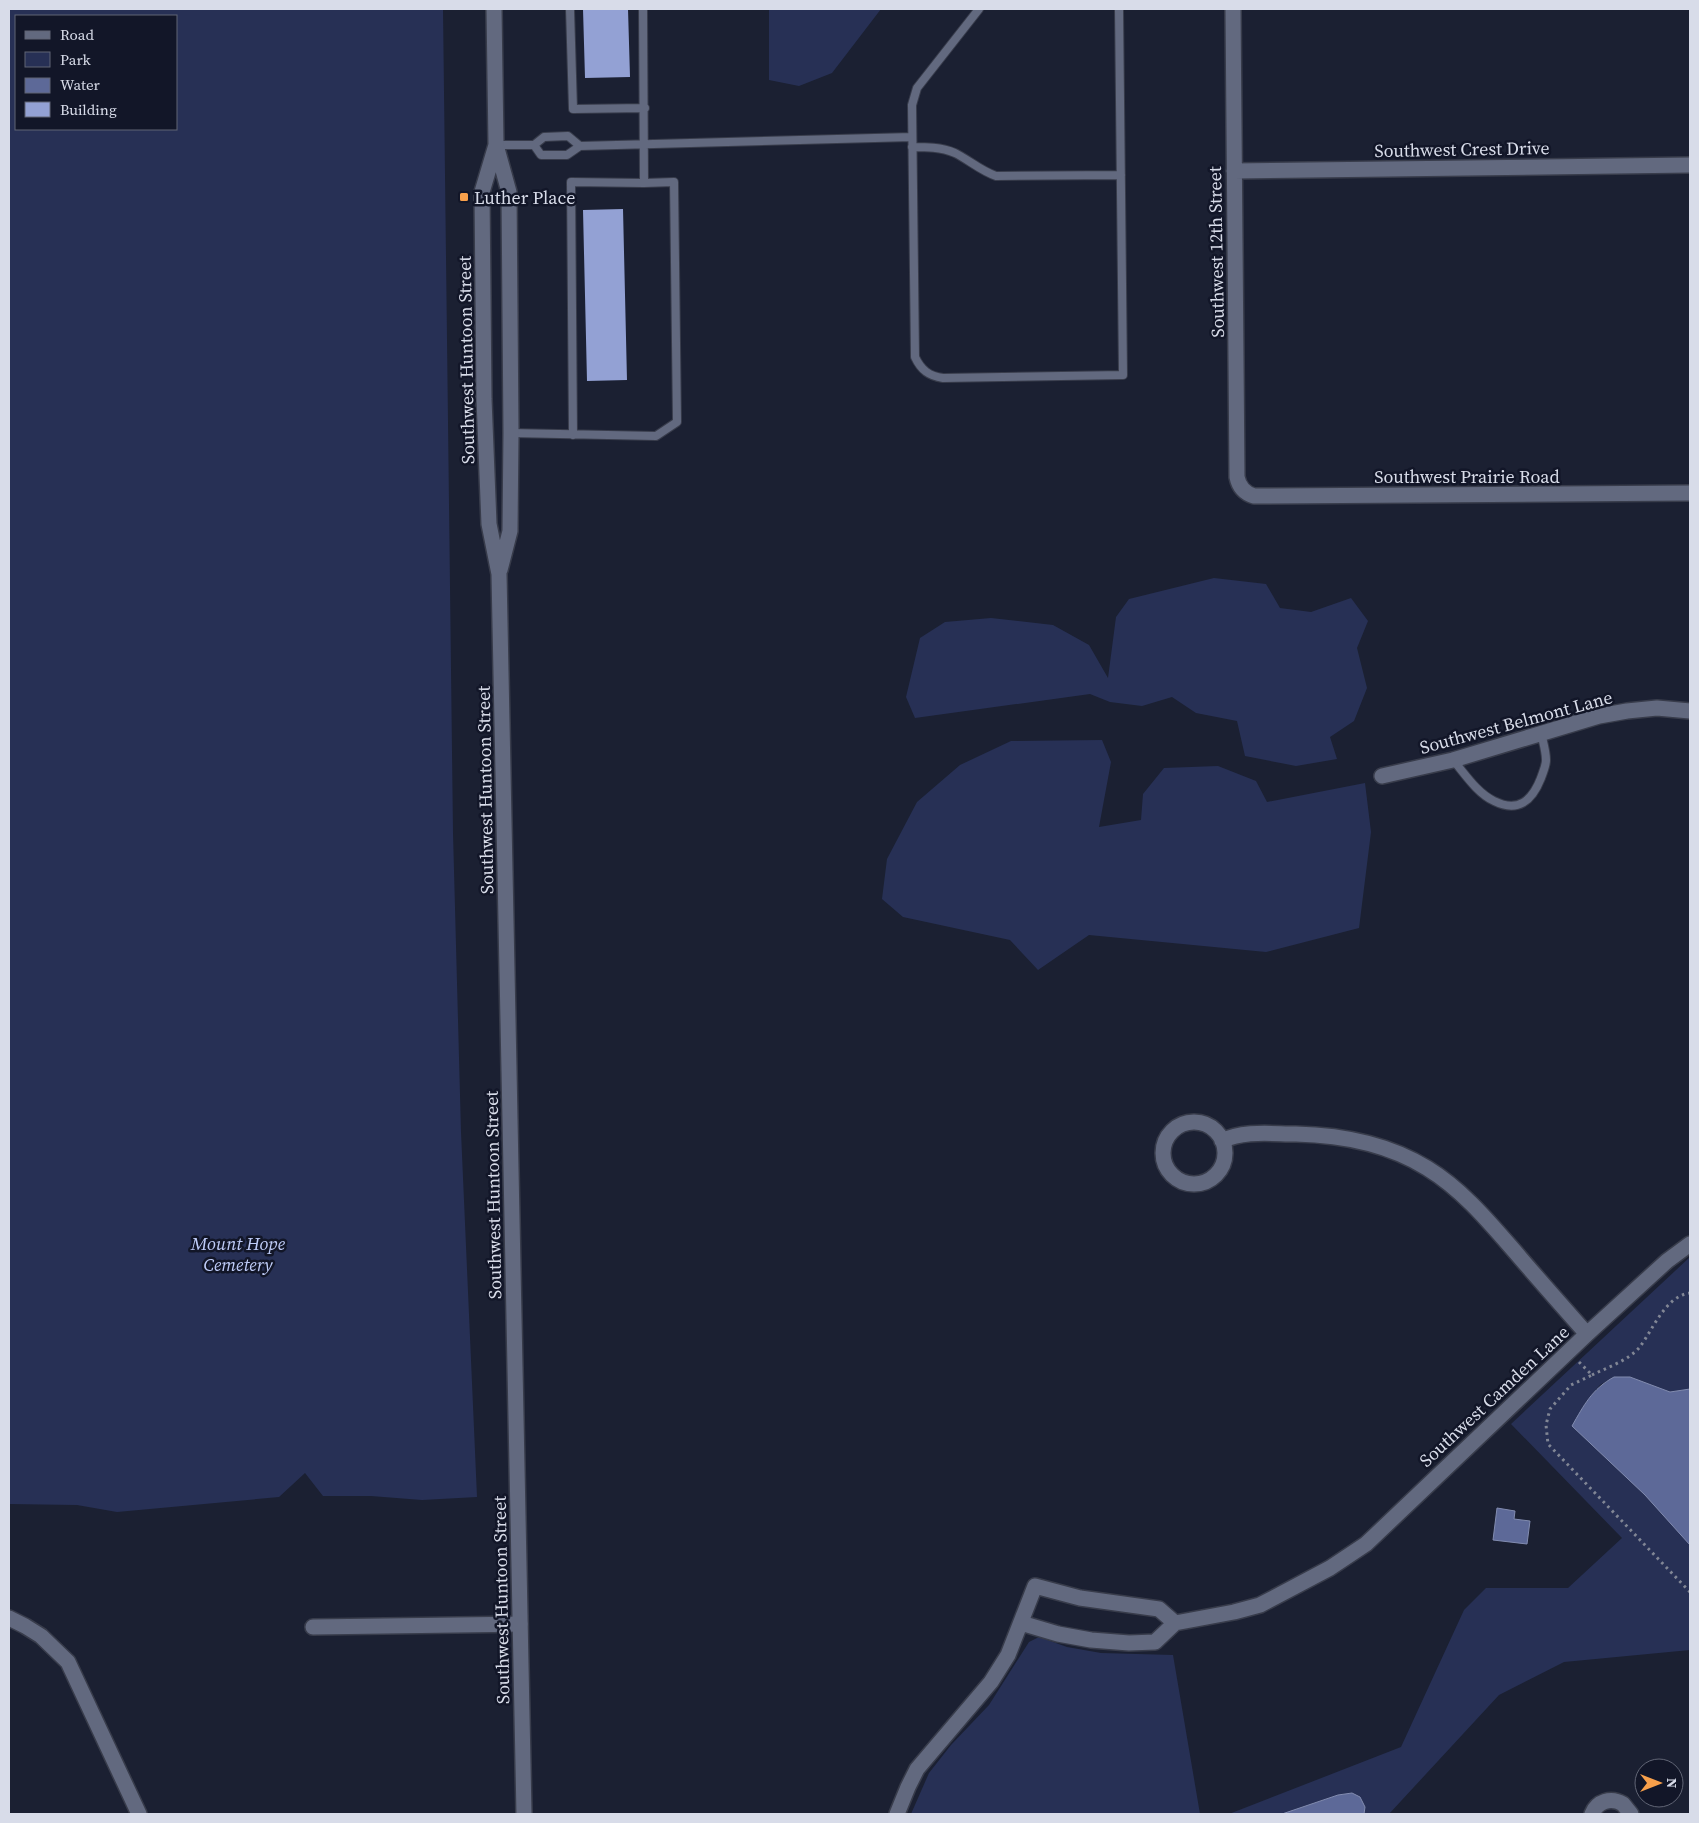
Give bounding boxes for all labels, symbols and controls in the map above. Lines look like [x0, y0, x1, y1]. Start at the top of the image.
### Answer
legend [15, 15, 178, 130]
text: Road [60, 24, 94, 45]
text: Park [60, 49, 92, 70]
text: Water [60, 74, 101, 95]
text: Building [60, 99, 117, 120]
street label: Southwest Crest Drive [1374, 135, 1550, 163]
street label: Southwest 12th Street [1202, 166, 1230, 338]
place label: Luther Place [474, 185, 575, 210]
marker: Luther Place [458, 191, 470, 203]
street label: Southwest Huntoon Street [452, 255, 480, 464]
street label: Southwest Prairie Road [1374, 464, 1560, 489]
street label: Southwest Belmont Lane [1417, 684, 1615, 760]
street label: Southwest Huntoon Street [471, 685, 499, 894]
street label: Southwest Huntoon Street [479, 1090, 507, 1299]
park label: Mount Hope Cemetery [190, 1231, 286, 1277]
street label: Southwest Camden Lane [1413, 1320, 1575, 1472]
street label: Southwest Huntoon Street [487, 1495, 515, 1704]
north arrow [1634, 1758, 1684, 1808]
text: N [1662, 1778, 1682, 1788]

